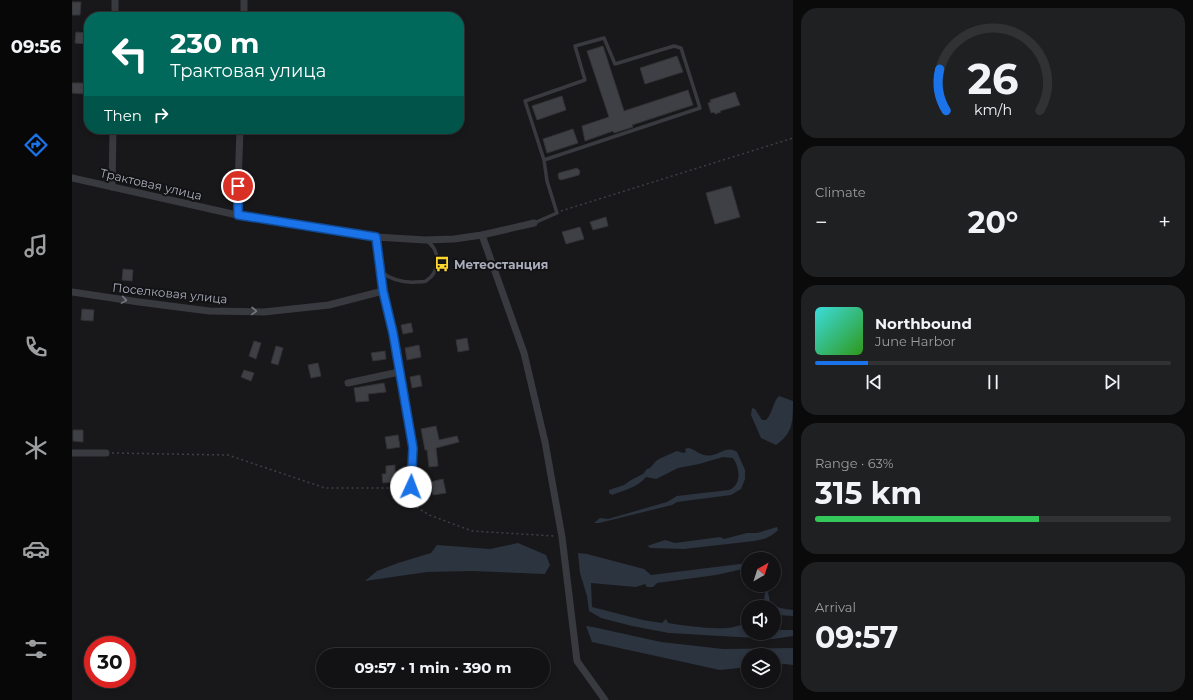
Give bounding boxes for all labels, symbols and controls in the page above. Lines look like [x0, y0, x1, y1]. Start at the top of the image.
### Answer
text: 230 m [170, 26, 259, 60]
icon: left [104, 28, 156, 80]
text: 09:56 [11, 36, 61, 58]
text: 26 [967, 54, 1019, 104]
text: Трактовая улица [170, 60, 326, 82]
text: km/h [974, 101, 1012, 119]
icon: right [150, 104, 172, 126]
text: Then [104, 106, 142, 125]
icon: directions [22, 131, 50, 159]
street label: Трактовая улица [99, 165, 203, 203]
pin [221, 169, 255, 203]
icon: arrive [227, 175, 249, 197]
text: Climate [815, 184, 866, 200]
text: 20° [968, 204, 1018, 241]
text: − [815, 209, 828, 236]
text: + [1158, 209, 1171, 236]
icon: music [22, 232, 50, 260]
bus stop icon: Метеостанция [433, 255, 451, 273]
place label: Метеостанция [454, 257, 548, 272]
street label: Поселковая улица [112, 279, 228, 307]
one-way arrow [121, 295, 127, 304]
one-way arrow [251, 307, 257, 316]
text: Northbound [875, 314, 972, 333]
icon: phone [22, 333, 50, 361]
text: June Harbor [875, 333, 956, 349]
icon: previous [863, 371, 885, 393]
icon: pause [982, 371, 1004, 393]
icon: next [1101, 371, 1123, 393]
icon: climate [22, 434, 50, 462]
text: Range · 63% [815, 455, 894, 471]
position arrow [390, 466, 432, 508]
text: 315 km [815, 475, 922, 512]
icon: car [22, 535, 50, 563]
north arrow [741, 552, 781, 592]
map controls [741, 552, 781, 688]
text: Arrival [815, 599, 856, 615]
button: sound [741, 600, 781, 640]
text: 09:57 [815, 619, 898, 656]
icon: filters [22, 635, 50, 663]
speed limit sign: 30 [84, 636, 136, 688]
button: layers [741, 648, 781, 688]
text: 09:57 · 1 min · 390 m [354, 658, 512, 677]

